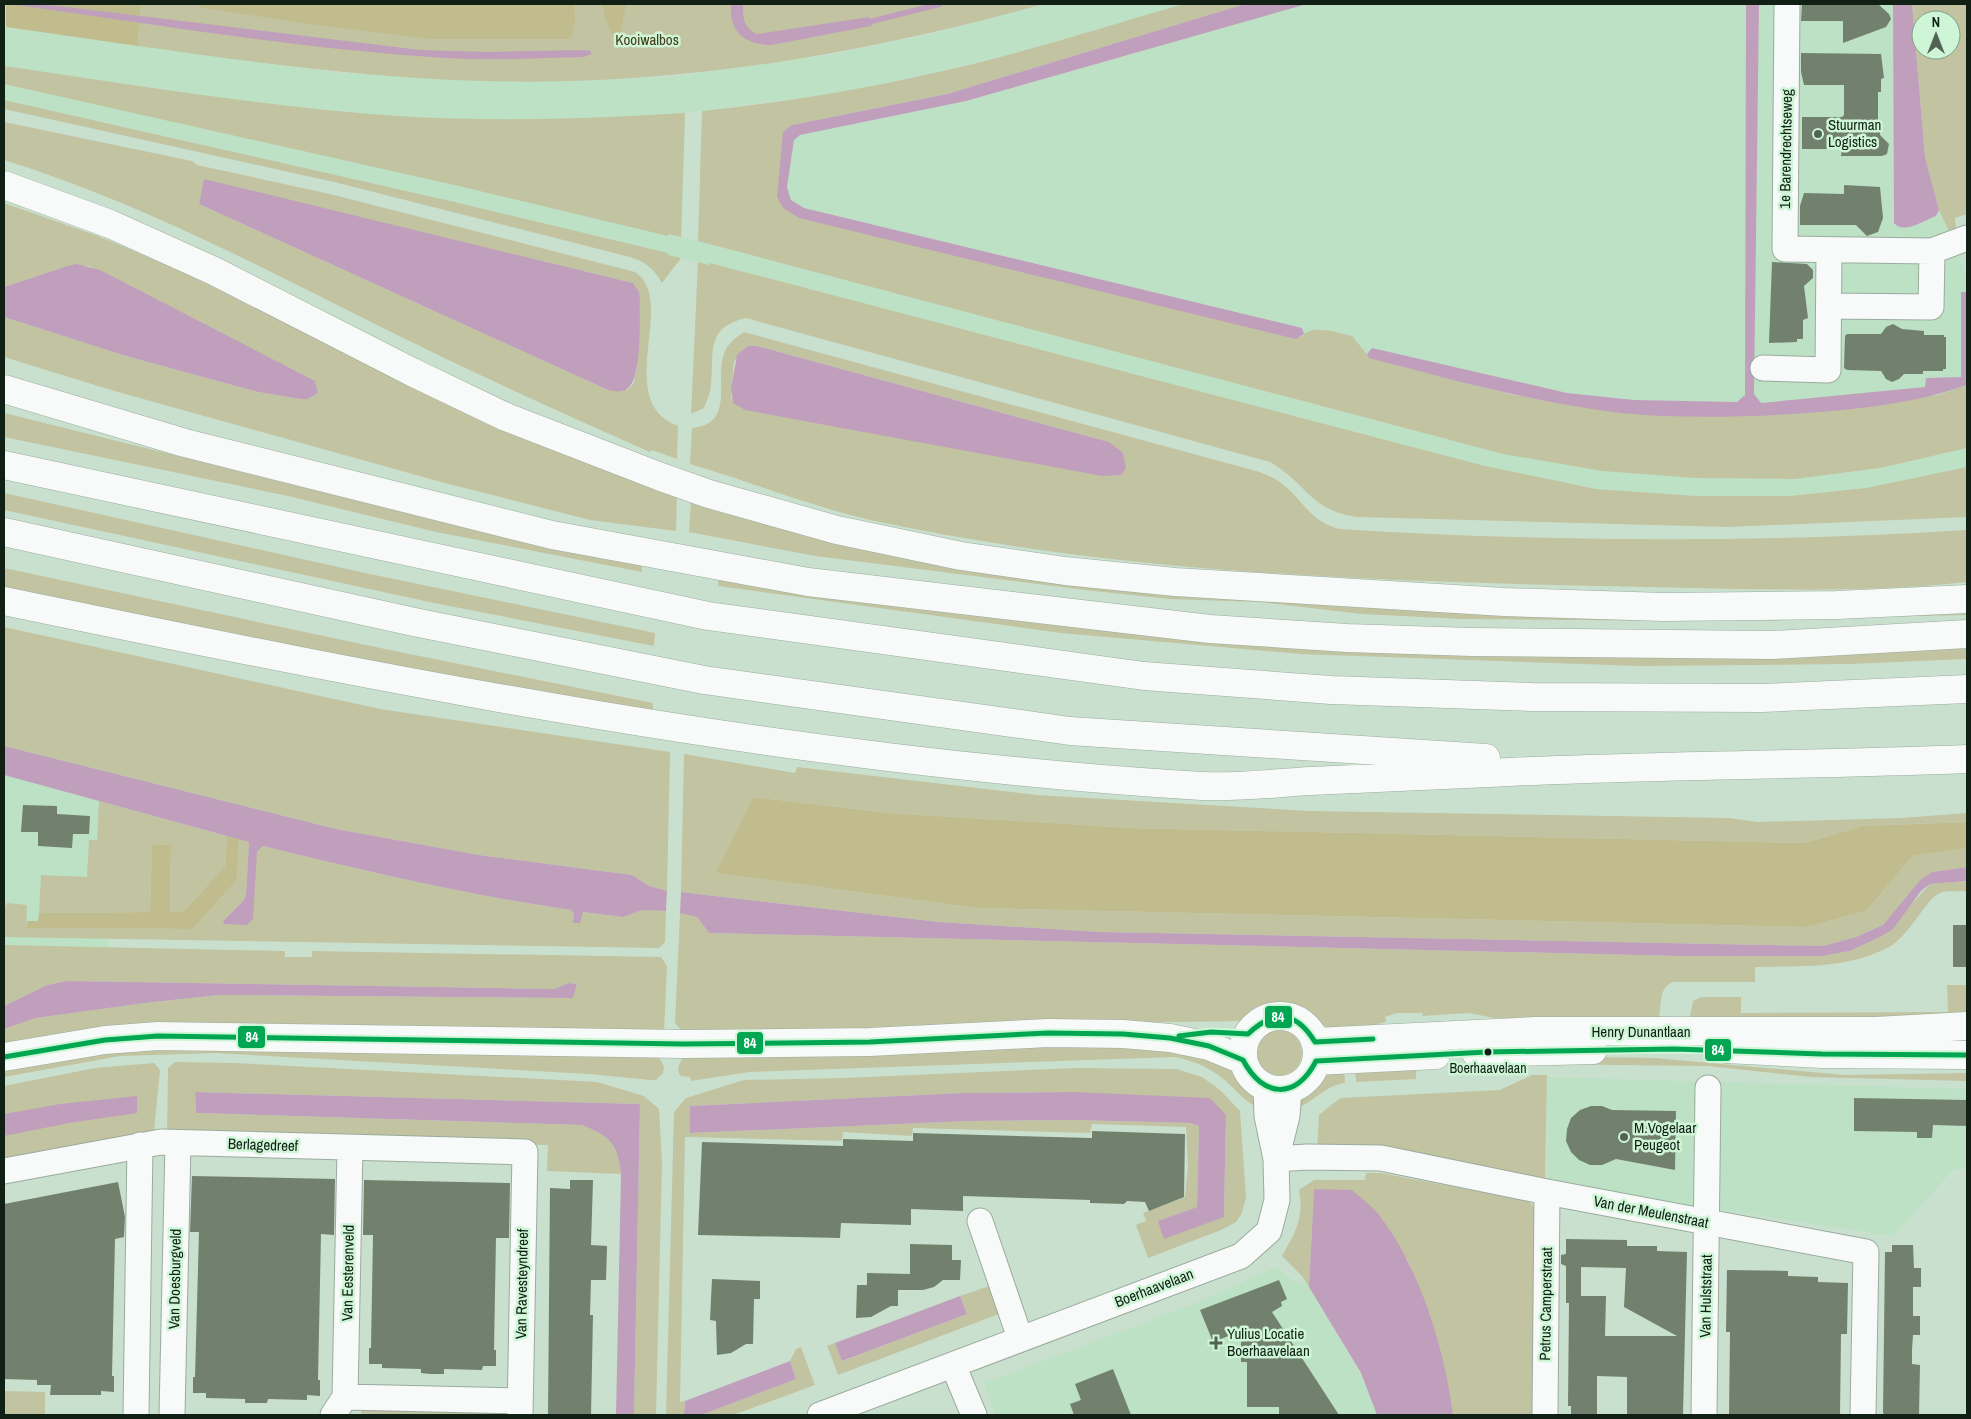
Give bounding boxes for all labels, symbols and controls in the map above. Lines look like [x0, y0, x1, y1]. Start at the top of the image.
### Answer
north arrow [1911, 10, 1961, 60]
text: N [1932, 13, 1940, 31]
park label: Kooiwalbos [615, 29, 679, 50]
street label: 1e Barendrechtseweg [1774, 89, 1797, 209]
place label: Stuurman Logistics [1828, 114, 1881, 152]
marker: Stuurman Logistics [1812, 128, 1824, 140]
line badge: 84 [1264, 1005, 1293, 1029]
text: 84 [1272, 1008, 1285, 1026]
street label: Henry Dunantlaan [1591, 1021, 1691, 1042]
line badge: 84 [237, 1025, 266, 1049]
text: 84 [246, 1028, 259, 1046]
line badge: 84 [736, 1031, 764, 1055]
text: 84 [744, 1034, 757, 1052]
line badge: 84 [1704, 1038, 1732, 1062]
text: 84 [1712, 1041, 1725, 1059]
marker: Boerhaavelaan [1483, 1047, 1493, 1057]
place label: Boerhaavelaan [1449, 1059, 1527, 1077]
place label: M.Vogelaar Peugeot [1634, 1117, 1696, 1155]
marker: M.Vogelaar Peugeot [1618, 1131, 1630, 1143]
street label: Berlagedreef [227, 1133, 299, 1156]
street label: Van der Meulenstraat [1592, 1190, 1711, 1233]
street label: Van Eesterenveld [336, 1225, 359, 1321]
street label: Van Ravesteyndreef [510, 1228, 533, 1339]
street label: Van Doesburgveld [163, 1229, 186, 1329]
street label: Petrus Camperstraat [1534, 1247, 1557, 1361]
street label: Van Hulststraat [1694, 1254, 1717, 1338]
street label: Boerhaavelaan [1111, 1263, 1196, 1312]
place label: Yulius Locatie Boerhaavelaan [1227, 1323, 1310, 1361]
marker: Yulius Locatie Boerhaavelaan [1209, 1336, 1223, 1350]

